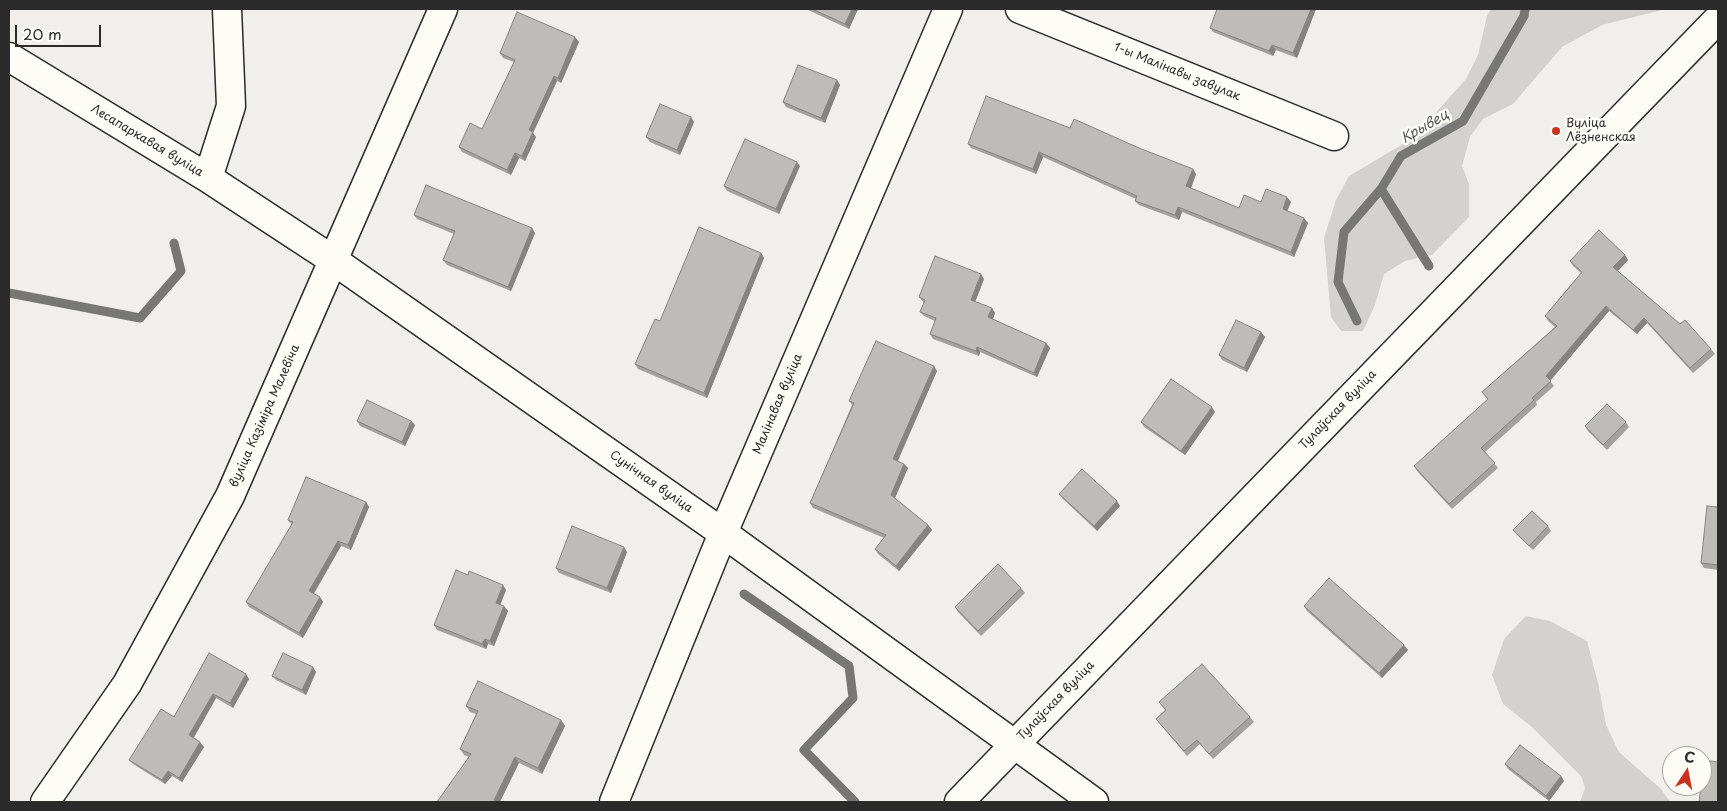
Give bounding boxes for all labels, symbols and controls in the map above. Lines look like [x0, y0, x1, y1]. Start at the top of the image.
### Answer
scale bar [18, 15, 104, 47]
text: 20 m [23, 22, 62, 45]
street label: 1-ы Малінавы завулак [1112, 40, 1242, 104]
street label: Лесапаркавая вуліца [88, 102, 206, 180]
water label: Крывец [1398, 107, 1452, 147]
place label: Вуліца Лёзненская [1566, 117, 1636, 145]
marker: Вуліца Лёзненская [1550, 125, 1562, 137]
street label: вуліца Казіміра Малевіча [227, 342, 303, 490]
street label: Малінавая вуліца [750, 352, 806, 456]
street label: Тулаўская вуліца [1296, 367, 1380, 453]
street label: Сунічная вуліца [607, 448, 695, 516]
street label: Тулаўская вуліца [1014, 658, 1098, 744]
text: С [1683, 745, 1697, 768]
north arrow [1662, 746, 1712, 796]

